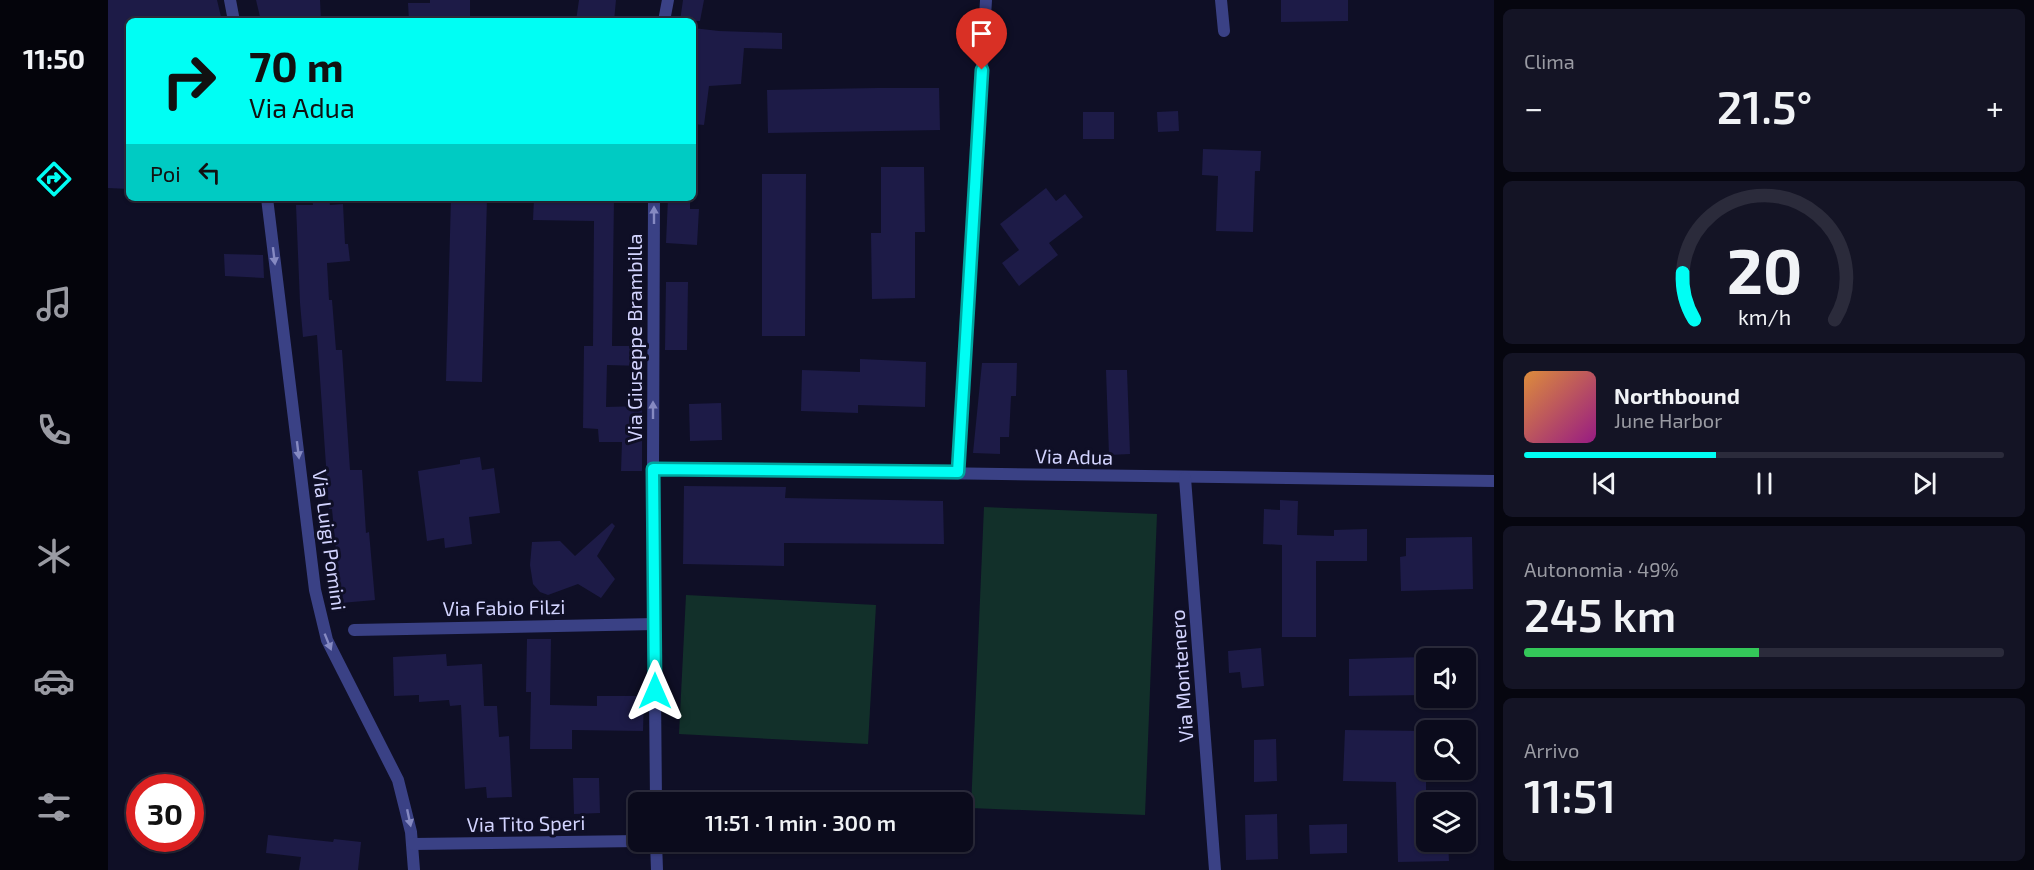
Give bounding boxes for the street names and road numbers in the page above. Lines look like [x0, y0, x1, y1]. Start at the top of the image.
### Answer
street label: Via Giuseppe Brambilla [622, 234, 646, 442]
street label: Via Adua [1035, 443, 1113, 469]
street label: Via Luigi Pomini [308, 468, 352, 612]
street label: Via Fabio Filzi [442, 594, 566, 620]
street label: Via Montenero [1164, 609, 1198, 743]
street label: Via Tito Speri [466, 810, 586, 836]

